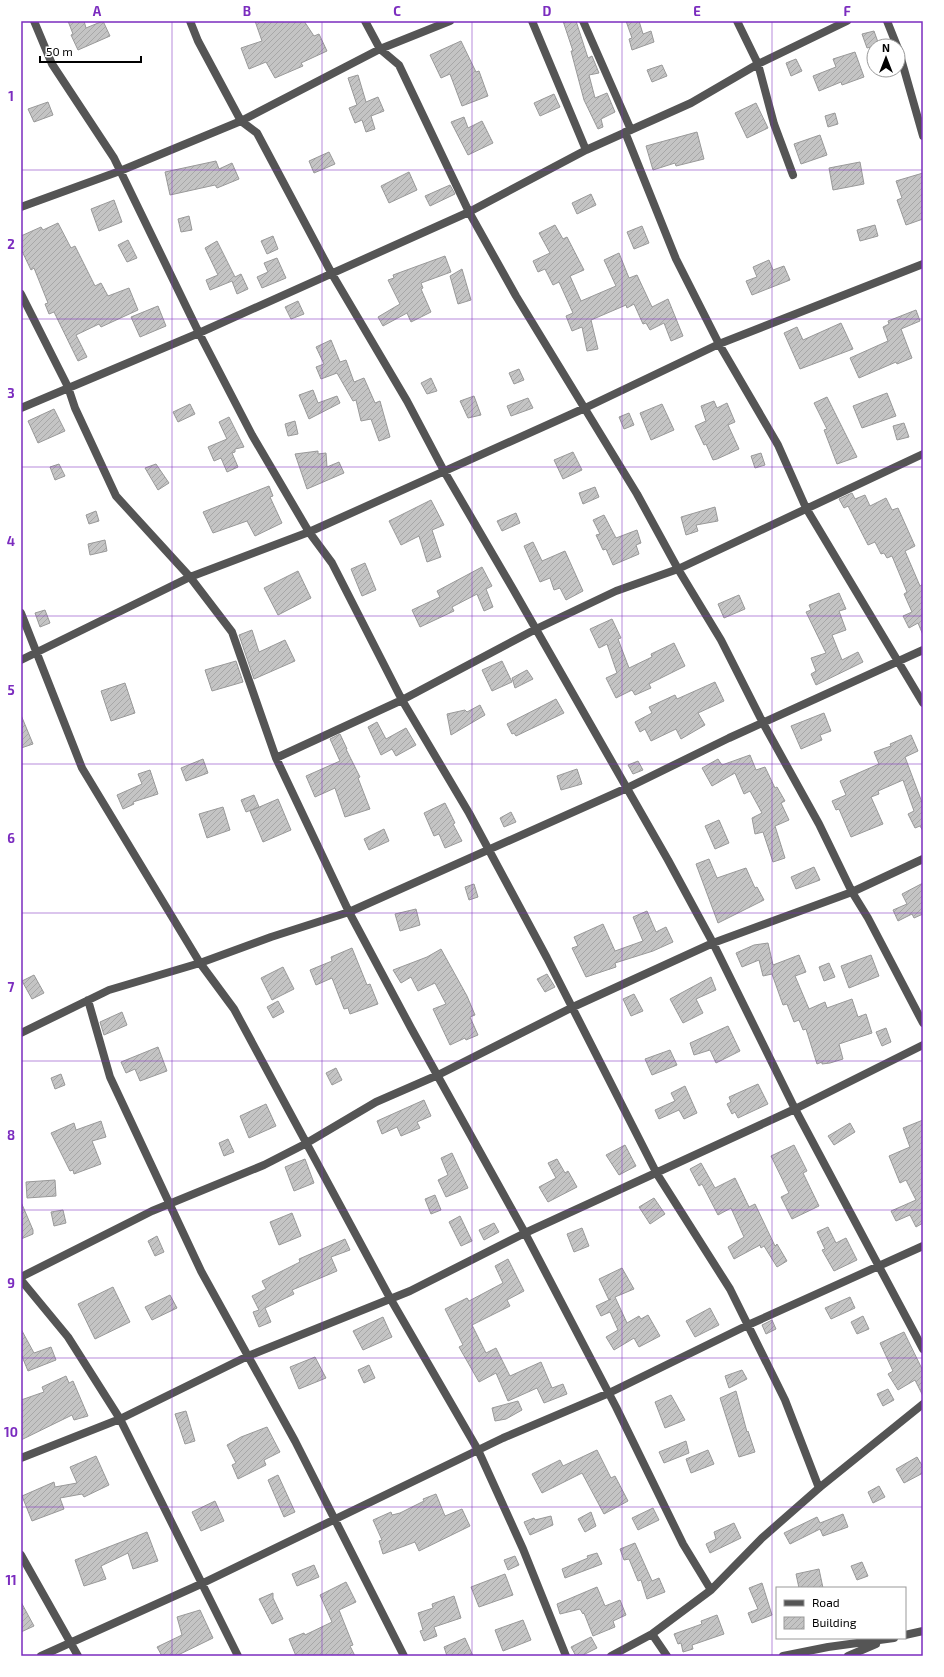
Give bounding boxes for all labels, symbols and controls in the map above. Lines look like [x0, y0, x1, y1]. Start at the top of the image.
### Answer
text: A [93, 3, 102, 19]
text: B [243, 3, 251, 19]
text: C [393, 3, 401, 19]
text: D [543, 3, 552, 19]
text: E [693, 3, 701, 19]
text: F [843, 3, 851, 19]
scale bar [40, 38, 141, 64]
north arrow [866, 38, 906, 78]
text: N [882, 41, 890, 54]
text: 50 m [46, 44, 73, 58]
text: 1 [8, 88, 14, 104]
text: 2 [7, 236, 15, 252]
text: 3 [7, 385, 15, 401]
text: 4 [7, 533, 15, 549]
text: 5 [7, 682, 15, 698]
text: 6 [7, 830, 15, 846]
text: 7 [8, 979, 15, 995]
text: 8 [7, 1127, 15, 1143]
text: 9 [7, 1275, 15, 1291]
text: 10 [4, 1424, 18, 1440]
text: 11 [5, 1572, 17, 1588]
legend [776, 1587, 906, 1639]
text: Road [812, 1595, 840, 1609]
text: Building [812, 1615, 857, 1629]

